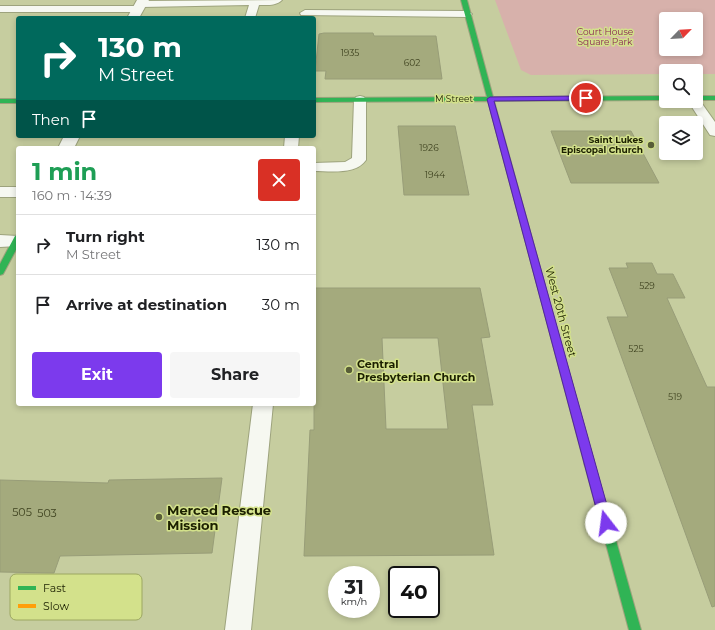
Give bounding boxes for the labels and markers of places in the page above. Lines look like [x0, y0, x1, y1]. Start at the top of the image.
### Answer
pin [569, 81, 603, 115]
place label: Saint Lukes Episcopal Church [561, 134, 643, 155]
marker: Saint Lukes Episcopal Church [646, 140, 656, 150]
place label: Central Presbyterian Church [357, 357, 475, 384]
marker: Central Presbyterian Church [344, 365, 354, 375]
place label: Merced Rescue Mission [167, 502, 271, 533]
marker: Merced Rescue Mission [154, 512, 164, 522]

